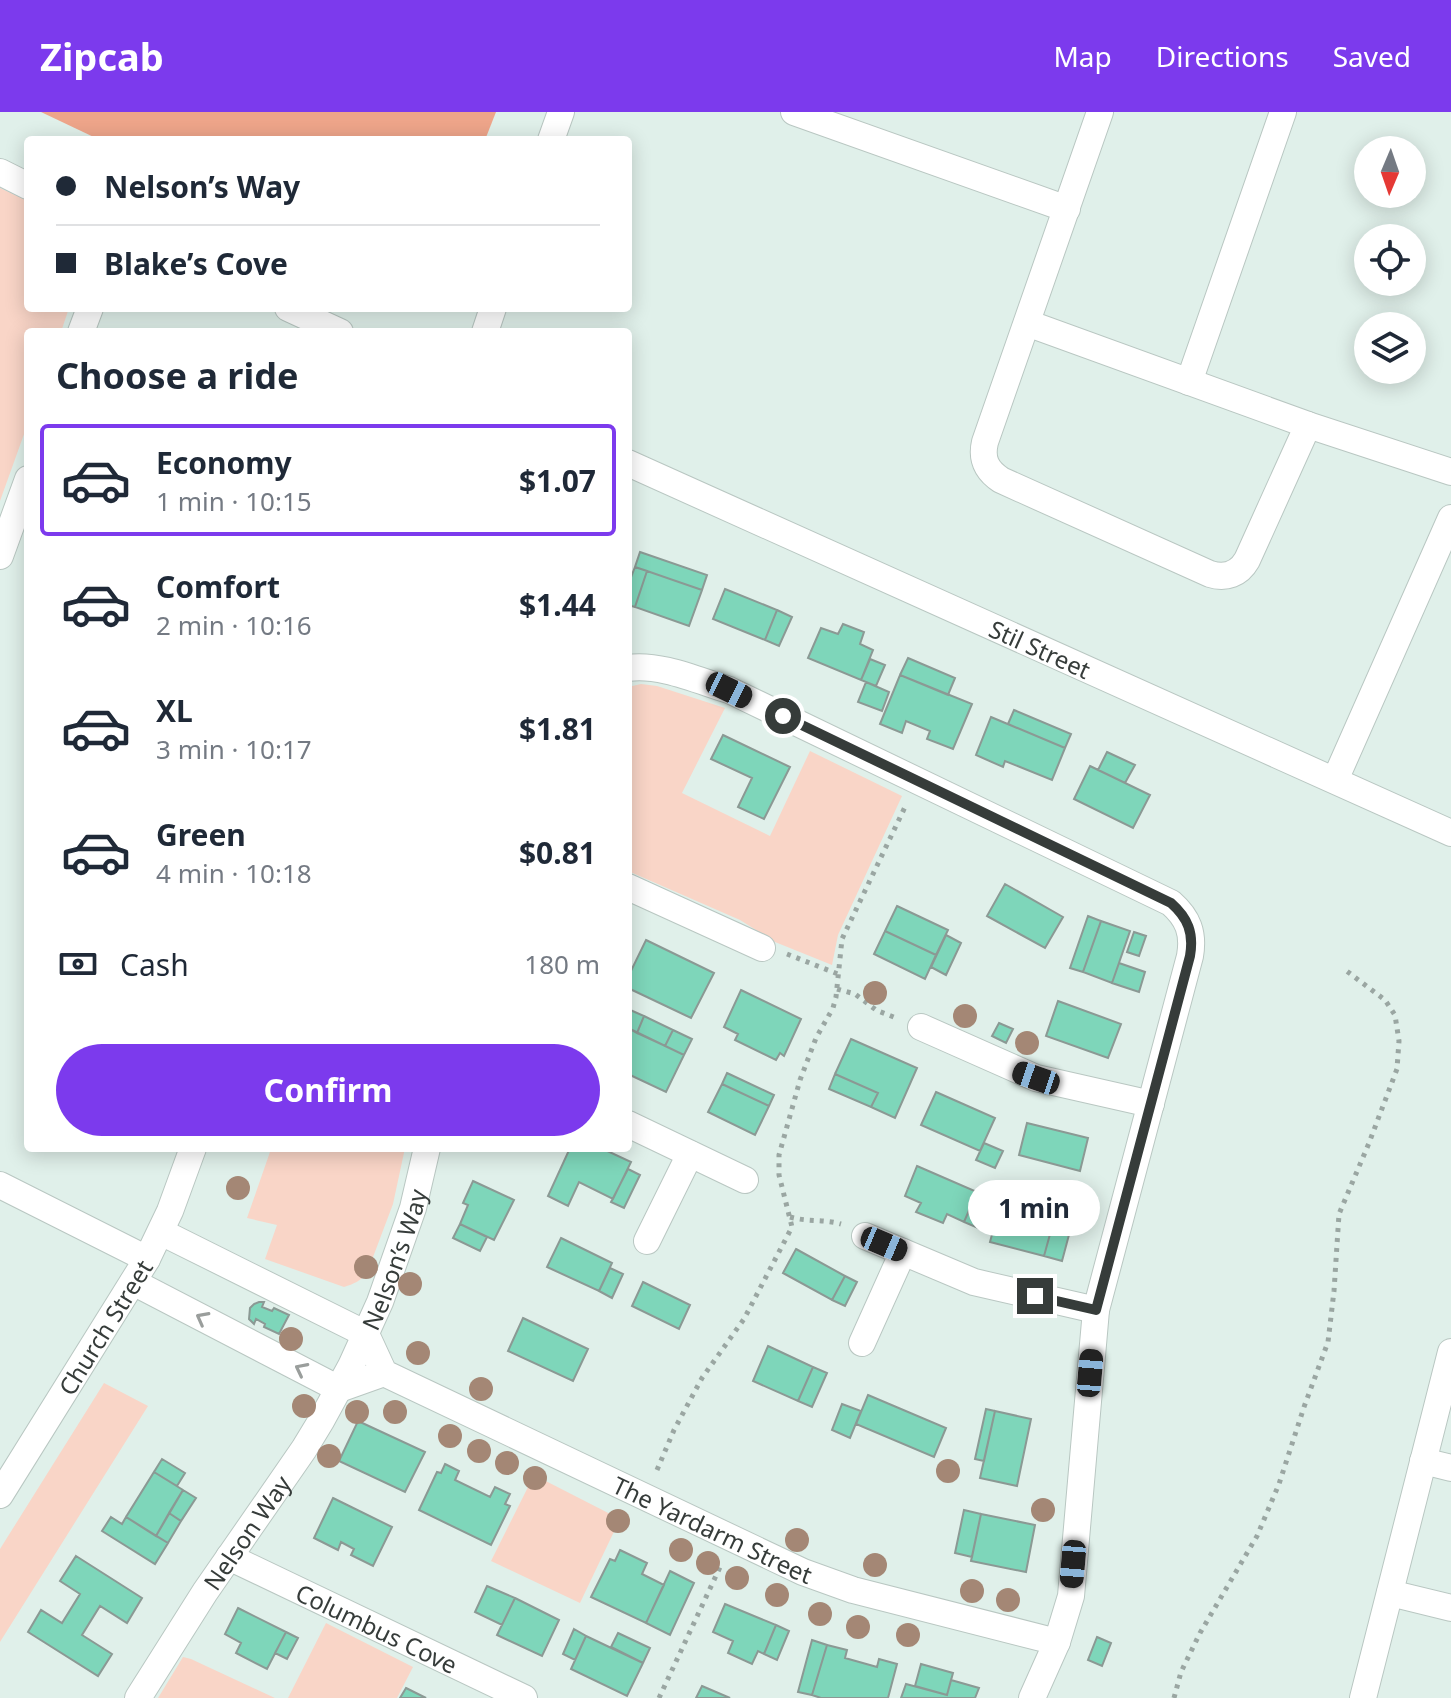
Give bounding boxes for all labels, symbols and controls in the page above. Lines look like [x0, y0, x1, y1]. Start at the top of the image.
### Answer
text: Zipcab [40, 30, 164, 82]
text: Map [1053, 37, 1112, 75]
text: Directions [1156, 37, 1289, 75]
text: Saved [1333, 37, 1411, 75]
north arrow [1354, 136, 1426, 208]
map controls [1354, 136, 1426, 384]
text: Nelson’s Way [104, 166, 300, 207]
button: locate [1354, 224, 1426, 296]
text: Blake’s Cove [104, 243, 288, 284]
button: layers [1354, 312, 1426, 384]
text: Choose a ride [56, 351, 298, 400]
text: Economy [156, 442, 292, 483]
icon: car [60, 444, 132, 516]
text: $1.07 [519, 460, 596, 501]
text: 1 min · 10:15 [156, 483, 312, 519]
text: Comfort [156, 566, 280, 607]
icon: car [60, 568, 132, 640]
text: $1.44 [519, 584, 596, 625]
text: 2 min · 10:16 [156, 607, 312, 643]
street label: Stil Street [984, 611, 1096, 686]
car [702, 669, 756, 711]
text: XL [156, 690, 193, 731]
icon: car [60, 692, 132, 764]
route start [765, 698, 801, 734]
text: $1.81 [519, 708, 596, 749]
text: 3 min · 10:17 [156, 731, 312, 767]
text: Green [156, 814, 246, 855]
icon: car [60, 816, 132, 888]
text: $0.81 [519, 832, 596, 873]
text: 4 min · 10:18 [156, 855, 312, 891]
icon: cash [56, 942, 100, 986]
text: Cash [120, 944, 189, 985]
text: 180 m [524, 946, 600, 982]
button: Confirm [56, 1044, 600, 1136]
car [1009, 1059, 1063, 1097]
callout: 1 min [969, 1180, 1101, 1236]
street label: Nelson’s Way [353, 1185, 434, 1335]
text: 1 min [998, 1190, 1070, 1226]
car [857, 1224, 911, 1264]
street label: Church Street [50, 1253, 160, 1401]
route end [1017, 1278, 1053, 1314]
one-way arrow [195, 1312, 210, 1327]
car [1076, 1348, 1104, 1398]
one-way arrow [295, 1364, 310, 1379]
street label: Nelson Way [195, 1468, 298, 1596]
street label: The Yardarm Street [608, 1468, 817, 1591]
car [1059, 1539, 1087, 1589]
street label: Columbus Cove [291, 1575, 463, 1680]

